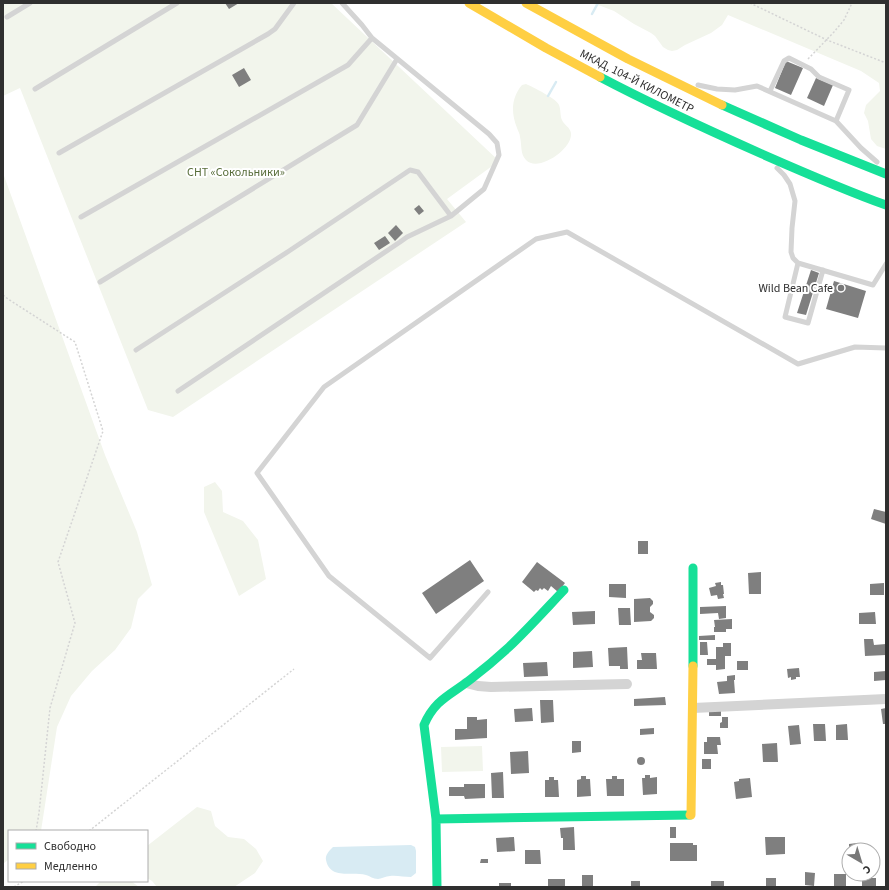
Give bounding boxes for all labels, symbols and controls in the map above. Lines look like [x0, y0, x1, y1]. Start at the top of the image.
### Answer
street label: МКАД, 104-Й КИЛОМЕТР [577, 45, 697, 118]
park label: СНТ «Сокольники» [187, 164, 285, 181]
place label: Wild Bean Cafe [758, 280, 833, 297]
marker: Wild Bean Cafe [836, 283, 846, 293]
legend [8, 830, 148, 882]
text: Свободно [44, 838, 96, 855]
north arrow [841, 842, 881, 882]
text: Медленно [44, 858, 98, 875]
text: С [859, 862, 874, 878]

